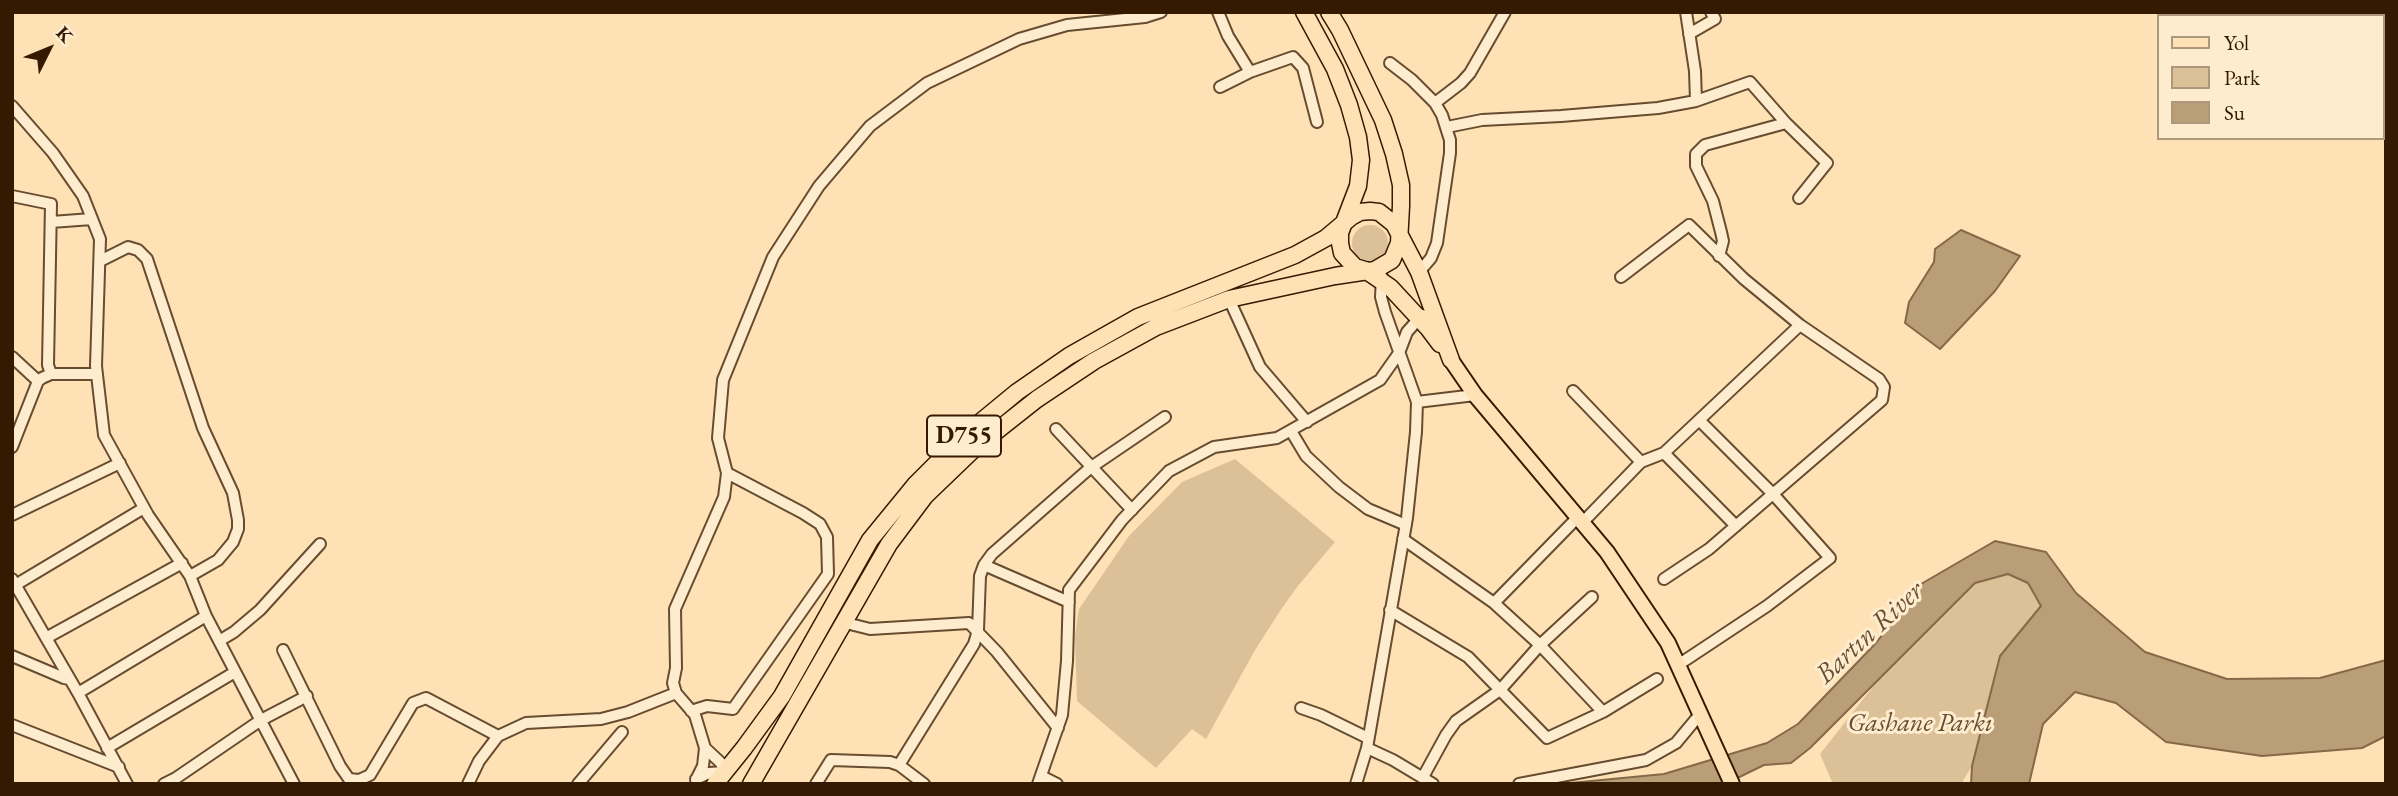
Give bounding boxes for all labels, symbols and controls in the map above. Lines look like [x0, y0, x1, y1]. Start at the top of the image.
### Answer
north arrow [14, 14, 84, 84]
legend [2156, 14, 2384, 140]
text: K [51, 21, 79, 48]
text: Yol [2224, 29, 2249, 56]
text: Park [2224, 64, 2260, 91]
text: Su [2224, 99, 2245, 126]
road number: D755 [927, 416, 1001, 456]
water label: Bartın River [1809, 575, 1931, 691]
park label: Gashane Parkı [1847, 708, 1993, 740]

